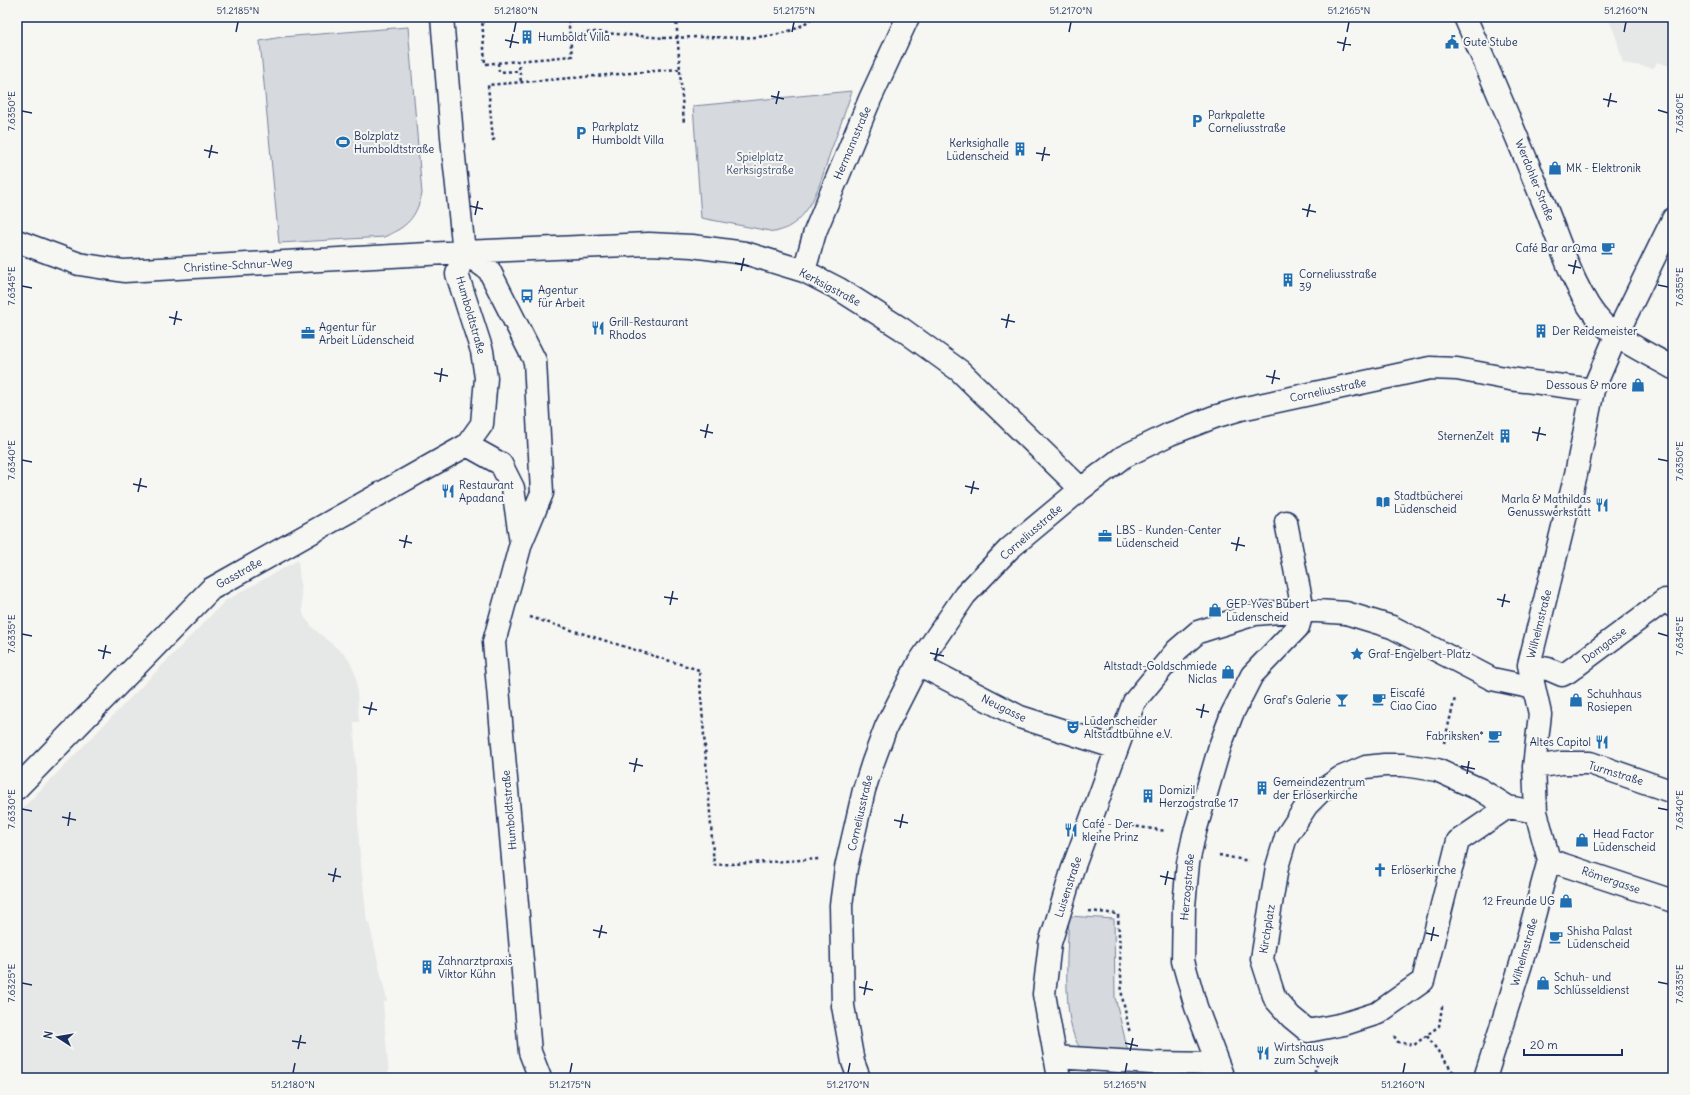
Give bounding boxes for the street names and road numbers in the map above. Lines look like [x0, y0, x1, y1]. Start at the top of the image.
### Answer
street label: Hermannstraße [830, 104, 874, 182]
street label: Werdohler Straße [1512, 137, 1558, 223]
street label: Christine-Schnur-Weg [183, 255, 293, 275]
street label: Kerksigstraße [797, 265, 863, 309]
street label: Humboldtstraße [453, 275, 489, 356]
street label: Corneliusstraße [1289, 375, 1368, 405]
street label: Corneliusstraße [997, 501, 1065, 563]
street label: Gasstraße [214, 555, 265, 591]
street label: Wilhelmstraße [1524, 588, 1554, 660]
street label: Domgasse [1579, 624, 1629, 666]
street label: Neugasse [979, 691, 1029, 725]
street label: Turmstraße [1587, 758, 1645, 788]
street label: Humboldtstraße [499, 769, 519, 851]
street label: Corneliusstraße [844, 773, 876, 852]
street label: Herzogstraße [1177, 853, 1197, 921]
street label: Luisenstraße [1052, 855, 1084, 919]
street label: Römergasse [1580, 863, 1642, 897]
street label: Kirchplatz [1256, 903, 1278, 955]
street label: Wilhelmstraße [1508, 916, 1540, 988]

